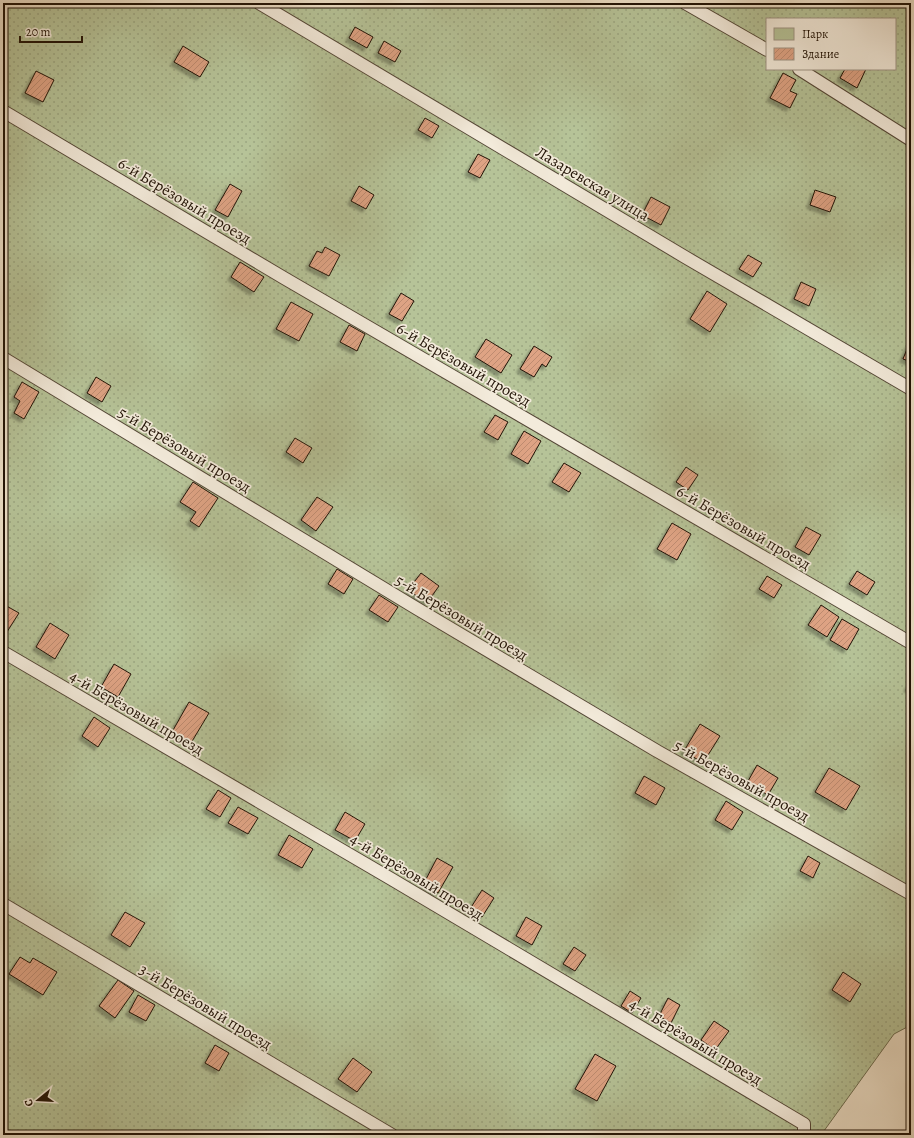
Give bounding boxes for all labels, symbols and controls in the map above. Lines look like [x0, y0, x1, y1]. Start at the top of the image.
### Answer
scale bar [20, 18, 82, 44]
legend [766, 18, 896, 70]
text: 20 m [26, 24, 50, 40]
text: Парк [802, 26, 828, 42]
text: Здание [802, 46, 839, 62]
street label: Лазаревская улица [532, 141, 654, 227]
street label: 6-й Берёзовый проезд [114, 152, 255, 249]
street label: 6-й Берёзовый проезд [392, 317, 535, 412]
street label: 5-й Берёзовый проезд [114, 401, 255, 498]
street label: 6-й Берёзовый проезд [672, 480, 815, 575]
street label: 5-й Берёзовый проезд [391, 569, 532, 666]
street label: 4-й Берёзовый проезд [65, 665, 208, 760]
street label: 5-й Берёзовый проезд [670, 735, 813, 827]
street label: 4-й Берёзовый проезд [346, 828, 487, 925]
street label: 3-й Берёзовый проезд [135, 958, 276, 1055]
street label: 4-й Берёзовый проезд [625, 993, 766, 1090]
north arrow [18, 1080, 58, 1120]
text: С [21, 1097, 37, 1108]

